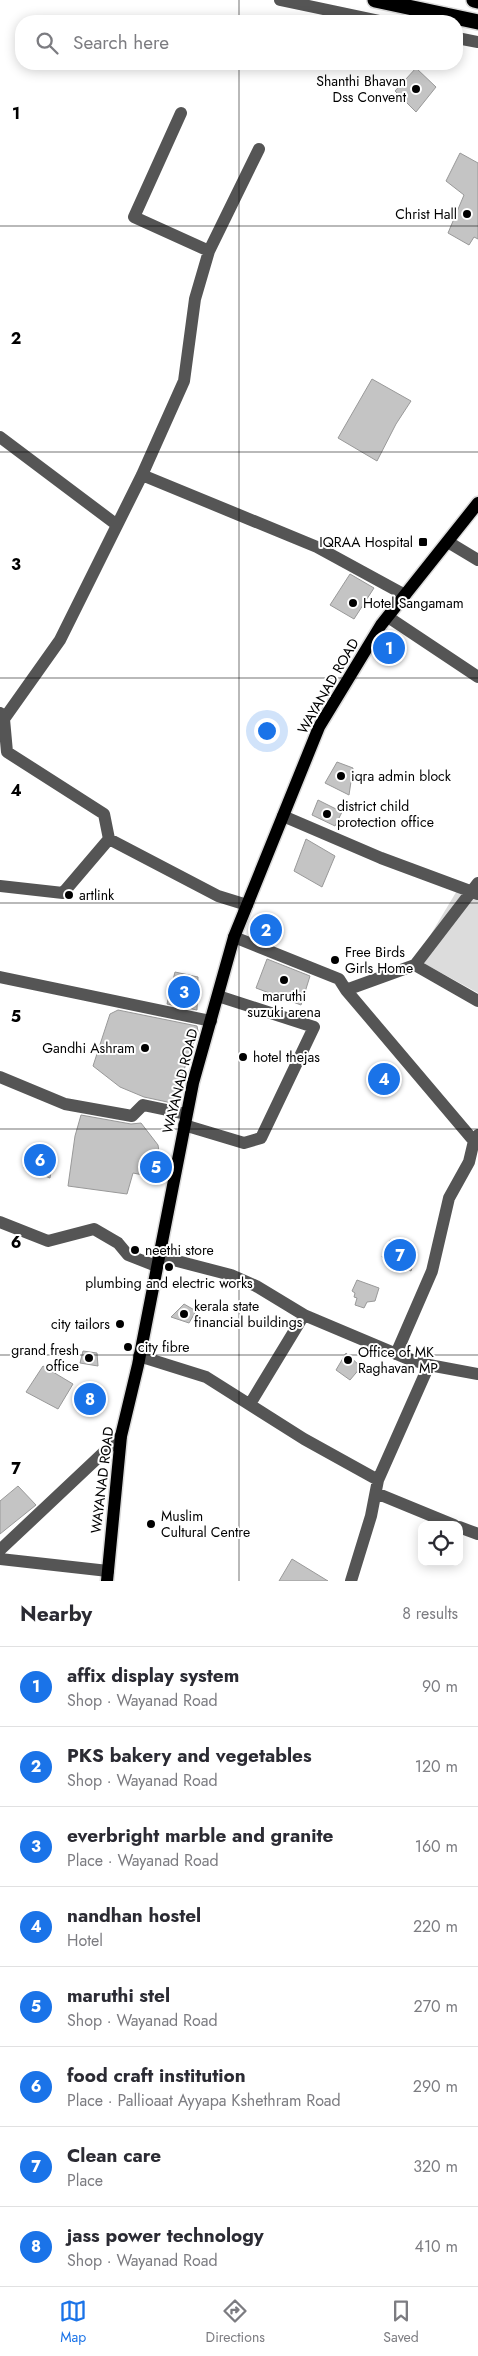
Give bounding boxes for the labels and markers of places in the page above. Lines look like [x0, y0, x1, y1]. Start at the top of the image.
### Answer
place label: Shanthi Bhavan Dss Convent [316, 71, 407, 107]
marker: Shanthi Bhavan Dss Convent [410, 83, 422, 95]
place label: Christ Hall [395, 204, 457, 224]
marker: Christ Hall [461, 208, 473, 220]
place label: IQRAA Hospital [319, 532, 413, 552]
marker: IQRAA Hospital [417, 536, 429, 548]
place label: Hotel Sangamam [363, 593, 464, 613]
marker: Hotel Sangamam [347, 597, 359, 609]
pin: 1 [373, 629, 405, 667]
place label: iqra admin block [351, 766, 452, 786]
marker: iqra admin block [335, 770, 347, 782]
place label: district child protection office [337, 796, 434, 832]
marker: district child protection office [321, 808, 333, 820]
place label: artlink [79, 885, 115, 905]
marker: artlink [63, 889, 75, 901]
pin: 2 [250, 911, 282, 949]
place label: Free Birds Girls Home [345, 942, 413, 978]
marker: Free Birds Girls Home [329, 954, 341, 966]
pin: 3 [168, 973, 200, 1011]
marker: maruthi suzuki arena [278, 974, 290, 986]
place label: maruthi suzuki arena [247, 986, 321, 1022]
place label: Gandhi Ashram [42, 1038, 135, 1058]
marker: Gandhi Ashram [139, 1042, 151, 1054]
place label: hotel thejas [253, 1047, 320, 1067]
marker: hotel thejas [237, 1051, 249, 1063]
pin: 4 [368, 1060, 400, 1098]
pin: 6 [24, 1141, 56, 1179]
pin: 5 [140, 1148, 172, 1186]
pin: 7 [384, 1236, 416, 1274]
place label: neethi store [145, 1240, 214, 1260]
marker: neethi store [129, 1244, 141, 1256]
marker: plumbing and electric works [163, 1261, 175, 1273]
place label: plumbing and electric works [85, 1273, 253, 1293]
place label: kerala state financial buildings [194, 1296, 303, 1332]
marker: kerala state financial buildings [178, 1308, 190, 1320]
place label: city tailors [51, 1314, 110, 1334]
marker: city tailors [114, 1318, 126, 1330]
place label: city fibre [138, 1337, 189, 1357]
place label: grand fresh office [11, 1340, 79, 1376]
marker: city fibre [122, 1341, 134, 1353]
place label: Office of MK Raghavan MP [358, 1342, 438, 1378]
marker: grand fresh office [83, 1352, 95, 1364]
marker: Office of MK Raghavan MP [342, 1354, 354, 1366]
pin: 8 [74, 1380, 106, 1418]
place label: Muslim Cultural Centre [161, 1506, 250, 1542]
marker: Muslim Cultural Centre [145, 1518, 157, 1530]

